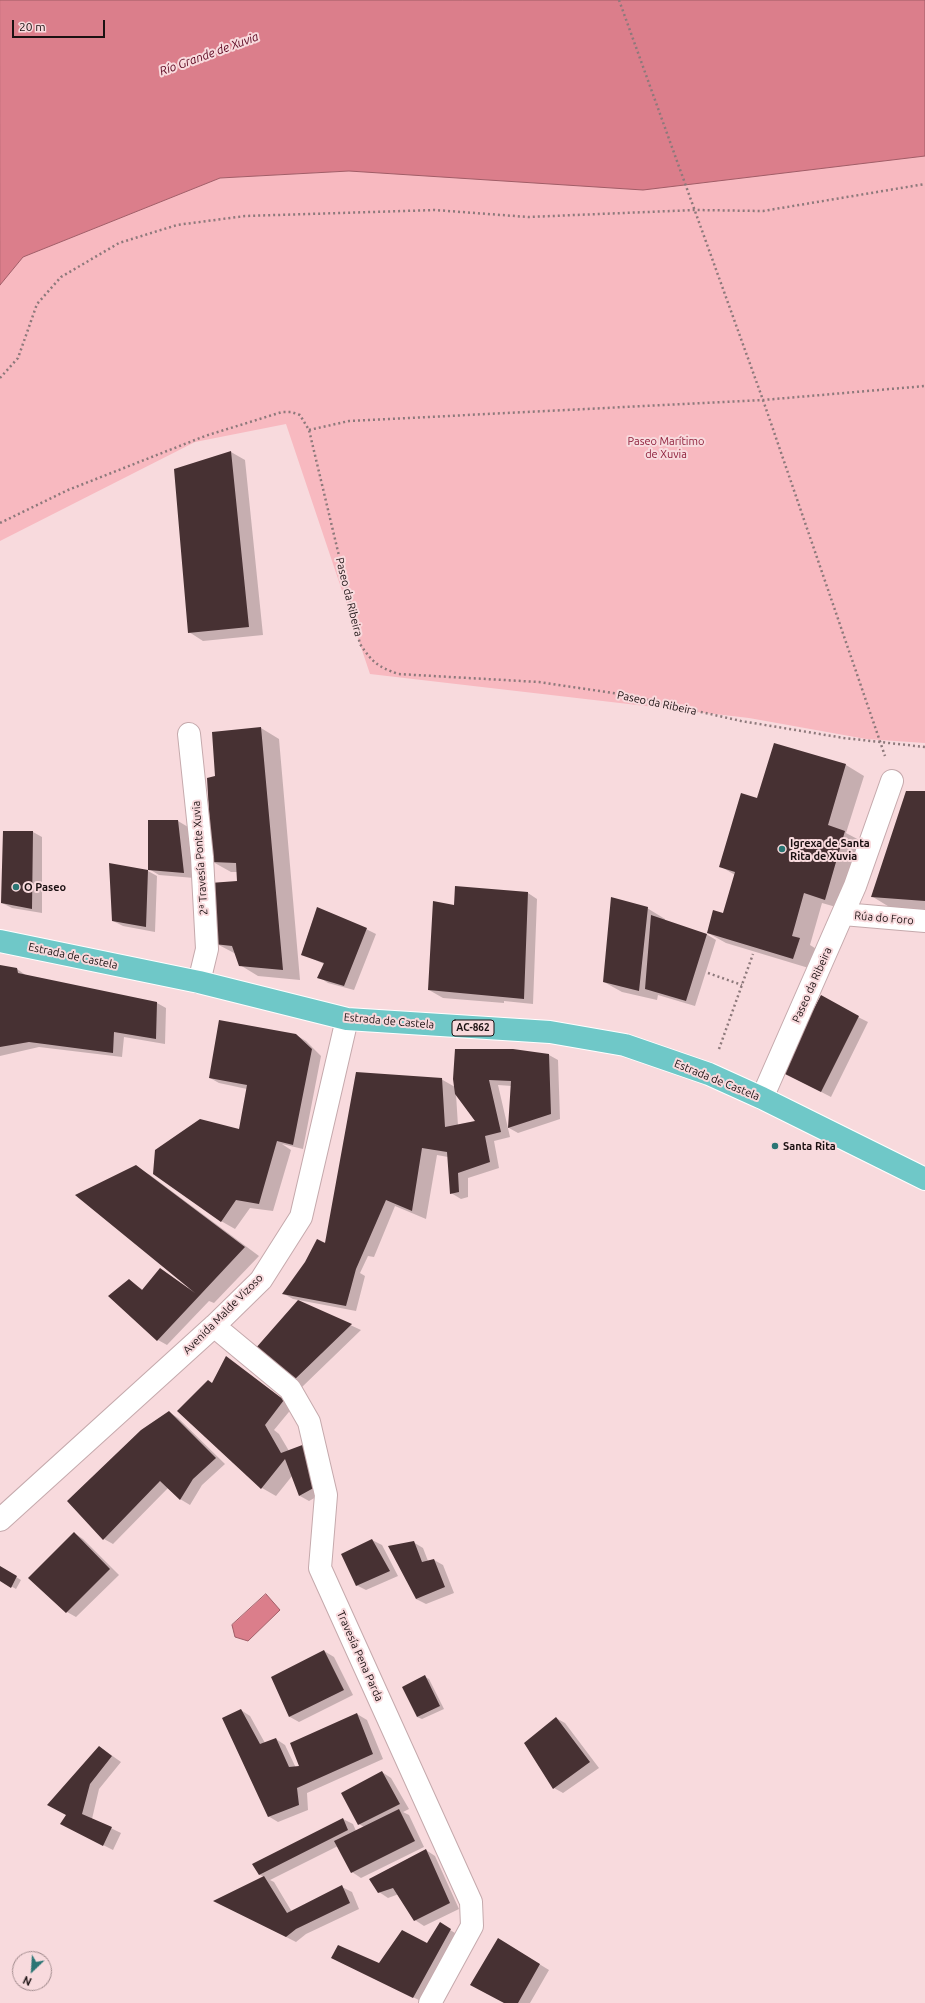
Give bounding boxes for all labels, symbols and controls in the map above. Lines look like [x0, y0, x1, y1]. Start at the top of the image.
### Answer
scale bar [14, 12, 107, 38]
text: 20 m [19, 20, 46, 33]
water label: Río Grande de Xuvia [157, 29, 261, 79]
park label: Paseo Marítimo de Xuvia [628, 434, 704, 460]
street label: Paseo da Ribeira [333, 556, 365, 638]
street label: Paseo da Ribeira [616, 688, 698, 718]
street label: 2ª Travesía Ponte Xuvia [189, 801, 211, 915]
place label: Igrexa de Santa Rita de Xuvia [790, 836, 870, 862]
marker: Igrexa de Santa Rita de Xuvia [777, 844, 787, 854]
place label: O Paseo [24, 880, 66, 894]
marker: O Paseo [11, 882, 21, 892]
street label: Rúa do Foro [854, 909, 914, 927]
street label: Estrada de Castela [27, 940, 119, 972]
street label: Paseo da Ribeira [789, 945, 835, 1025]
street label: Estrada de Castela [343, 1010, 435, 1032]
road number: AC-862 [452, 1020, 494, 1036]
street label: Estrada de Castela [672, 1057, 762, 1103]
place label: Santa Rita [783, 1139, 836, 1153]
marker: Santa Rita [770, 1141, 780, 1151]
street label: Avenida Malde Vizoso [180, 1271, 266, 1357]
street label: Travesía Pena Parda [334, 1609, 386, 1703]
north arrow [12, 1951, 52, 1991]
text: N [21, 1974, 34, 1988]

